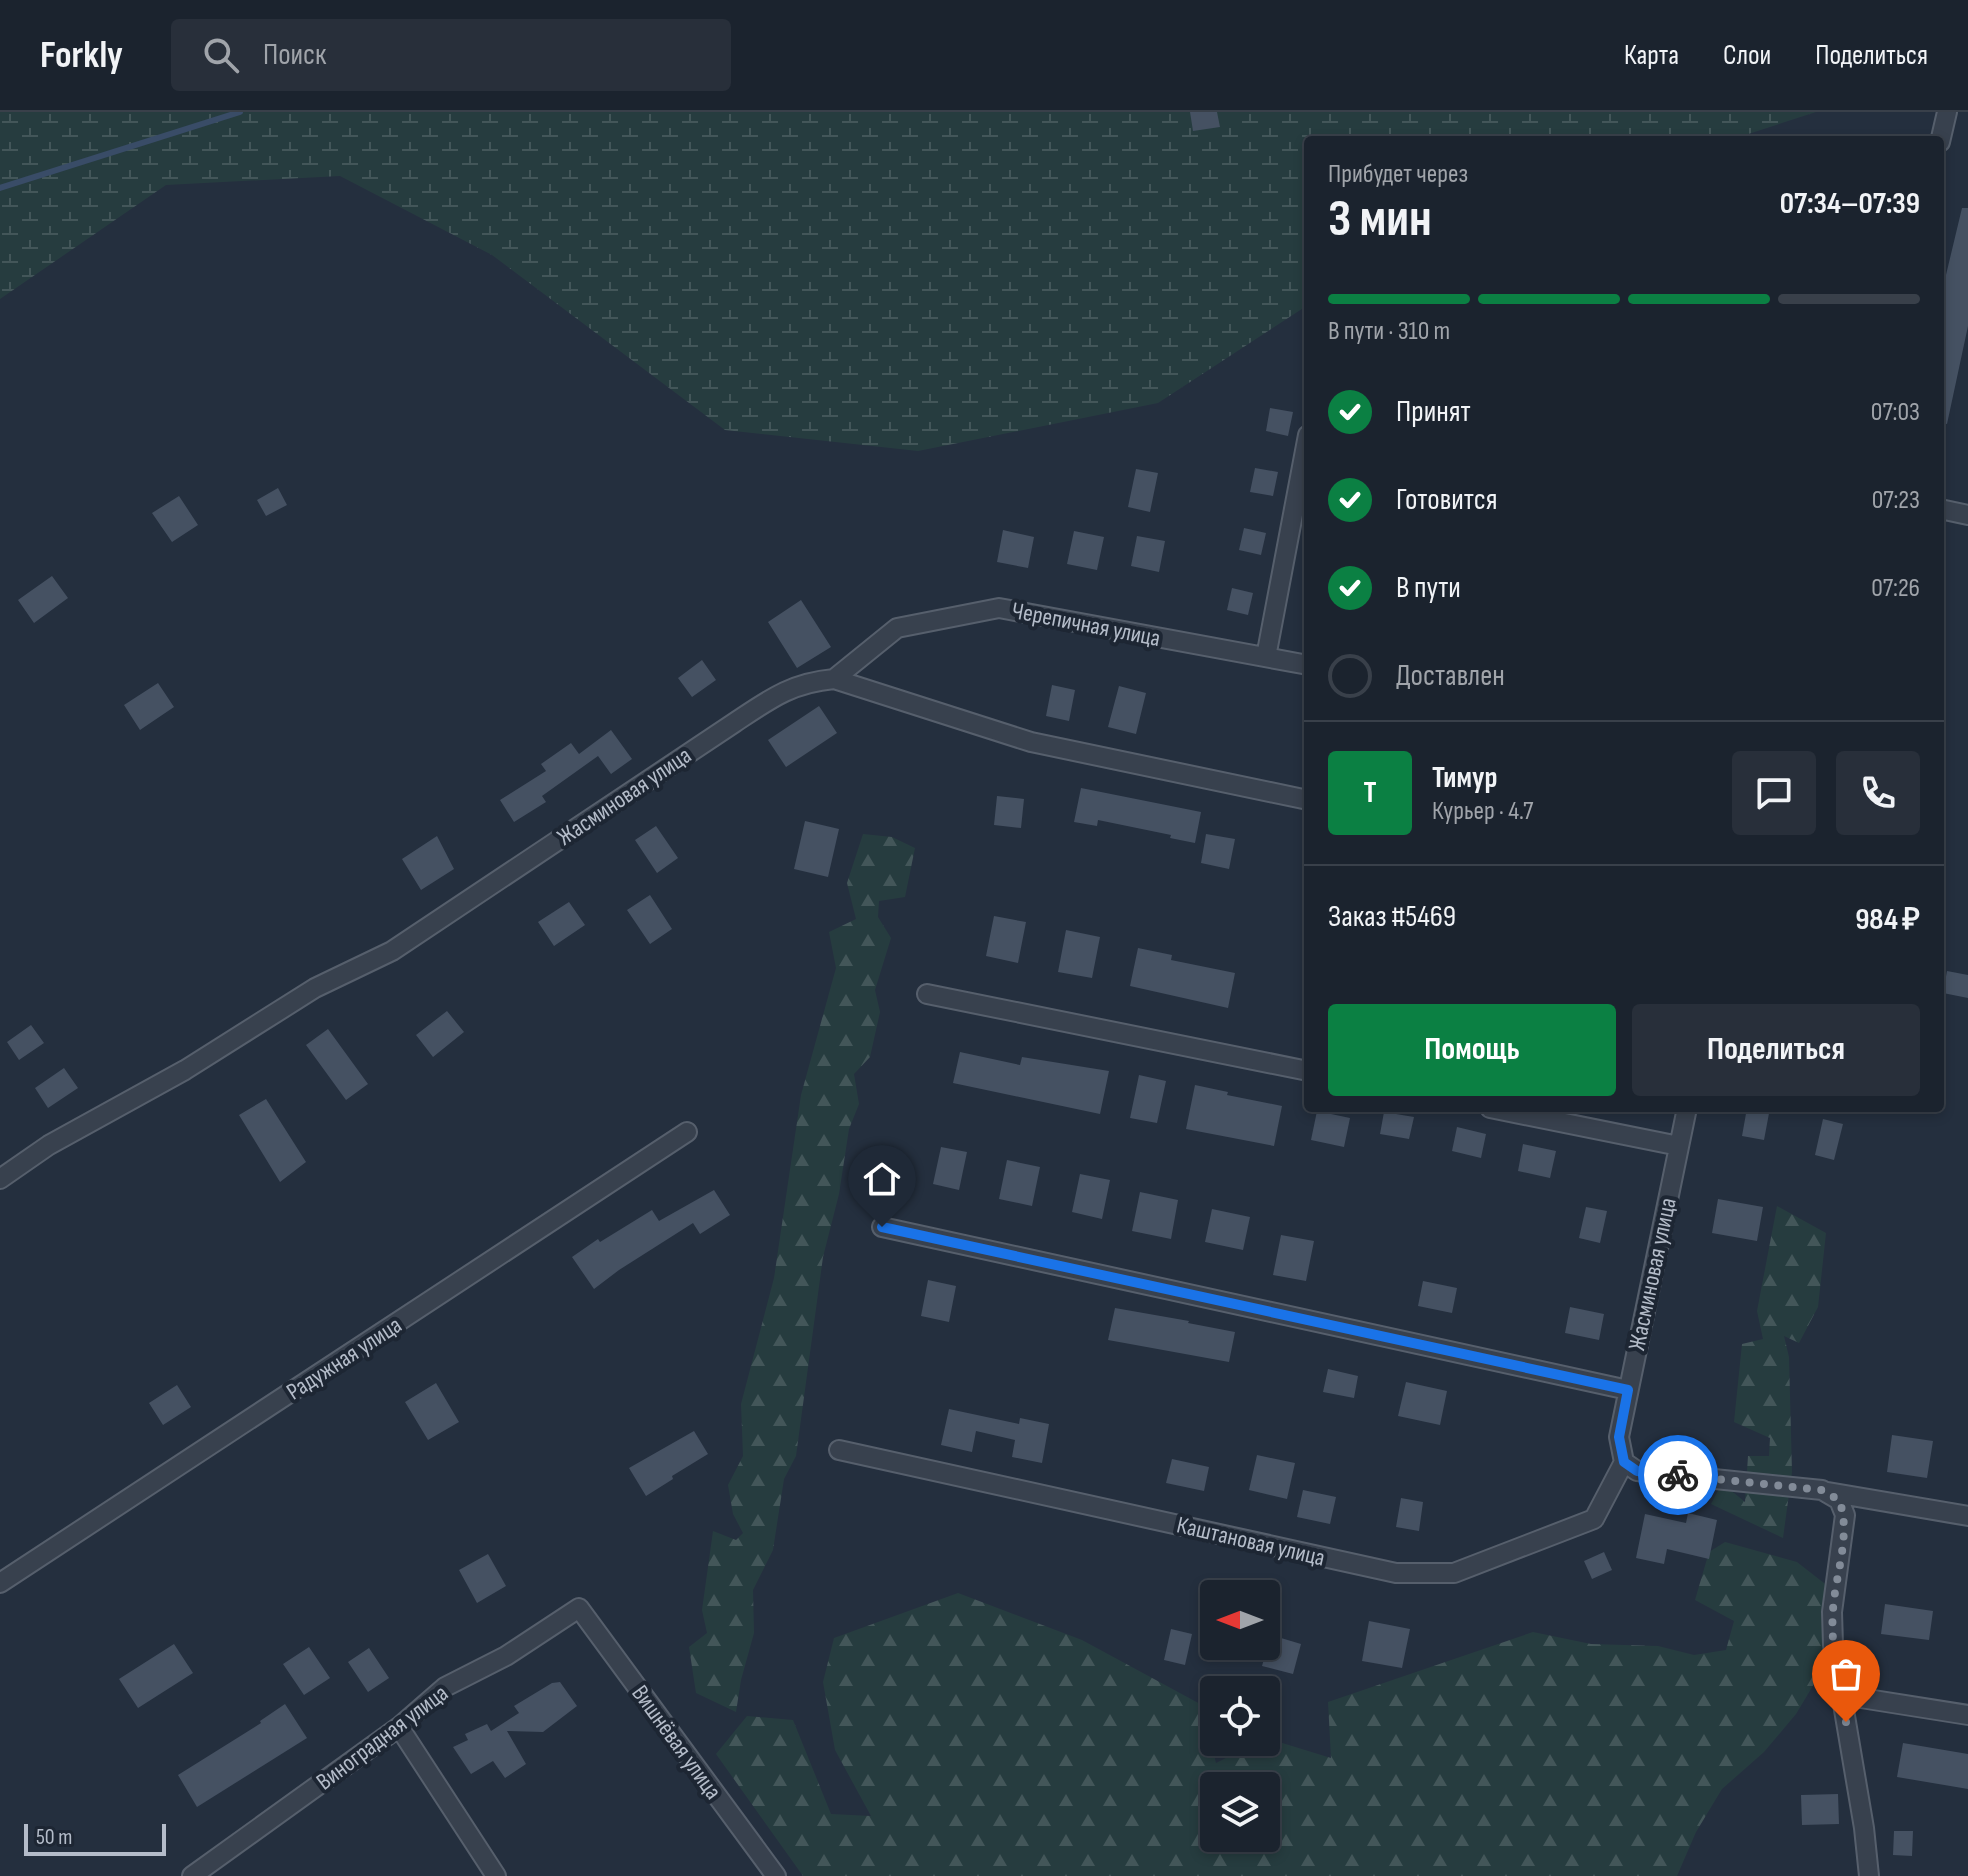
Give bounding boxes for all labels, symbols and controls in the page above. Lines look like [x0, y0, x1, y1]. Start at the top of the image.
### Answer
search box [171, 19, 731, 91]
text: Forkly [40, 33, 123, 78]
icon: search [199, 33, 243, 77]
text: Поиск [263, 37, 326, 73]
text: Карта [1624, 39, 1679, 72]
text: Слои [1723, 39, 1771, 72]
text: Поделиться [1815, 39, 1928, 72]
text: Прибудет через [1328, 159, 1468, 190]
text: 07:34–07:39 [1780, 186, 1920, 222]
text: 3 мин [1328, 188, 1432, 251]
text: В пути · 310 m [1328, 316, 1450, 347]
icon: check [1328, 390, 1372, 434]
text: Принят [1396, 394, 1471, 430]
text: 07:03 [1871, 397, 1920, 428]
icon: check [1328, 478, 1372, 522]
text: Готовится [1396, 482, 1497, 518]
text: 07:23 [1872, 485, 1920, 516]
icon: check [1328, 566, 1372, 610]
text: В пути [1396, 570, 1461, 606]
text: 07:26 [1871, 573, 1920, 604]
street label: Черепичная улица [1009, 596, 1163, 653]
text: Доставлен [1396, 658, 1505, 694]
street label: Жасминовая улица [552, 741, 697, 852]
button: chat [1732, 751, 1816, 835]
button: phone [1836, 751, 1920, 835]
text: Тимур [1432, 760, 1497, 796]
text: Т [1363, 775, 1377, 811]
text: Курьер · 4.7 [1432, 796, 1534, 827]
text: Заказ #5469 [1328, 899, 1456, 935]
text: 984 ₽ [1855, 902, 1920, 938]
button: Помощь [1328, 1004, 1616, 1096]
button: Поделиться [1632, 1004, 1920, 1096]
pin [848, 1145, 916, 1227]
icon: home [860, 1157, 904, 1201]
street label: Жасминовая улица [1622, 1195, 1683, 1353]
street label: Радужная улица [281, 1311, 407, 1406]
courier [1638, 1435, 1718, 1515]
icon: bike [1656, 1453, 1700, 1497]
street label: Каштановая улица [1174, 1510, 1328, 1573]
north arrow [1200, 1580, 1280, 1660]
map controls [1200, 1580, 1280, 1852]
pin [1812, 1640, 1880, 1722]
icon: bag [1824, 1652, 1868, 1696]
button: locate [1200, 1676, 1280, 1756]
street label: Виноградная улица [311, 1679, 454, 1796]
street label: Вишнёвая улица [625, 1680, 728, 1805]
button: layers [1200, 1772, 1280, 1852]
scale bar [24, 1820, 166, 1856]
text: 50 m [36, 1824, 72, 1851]

